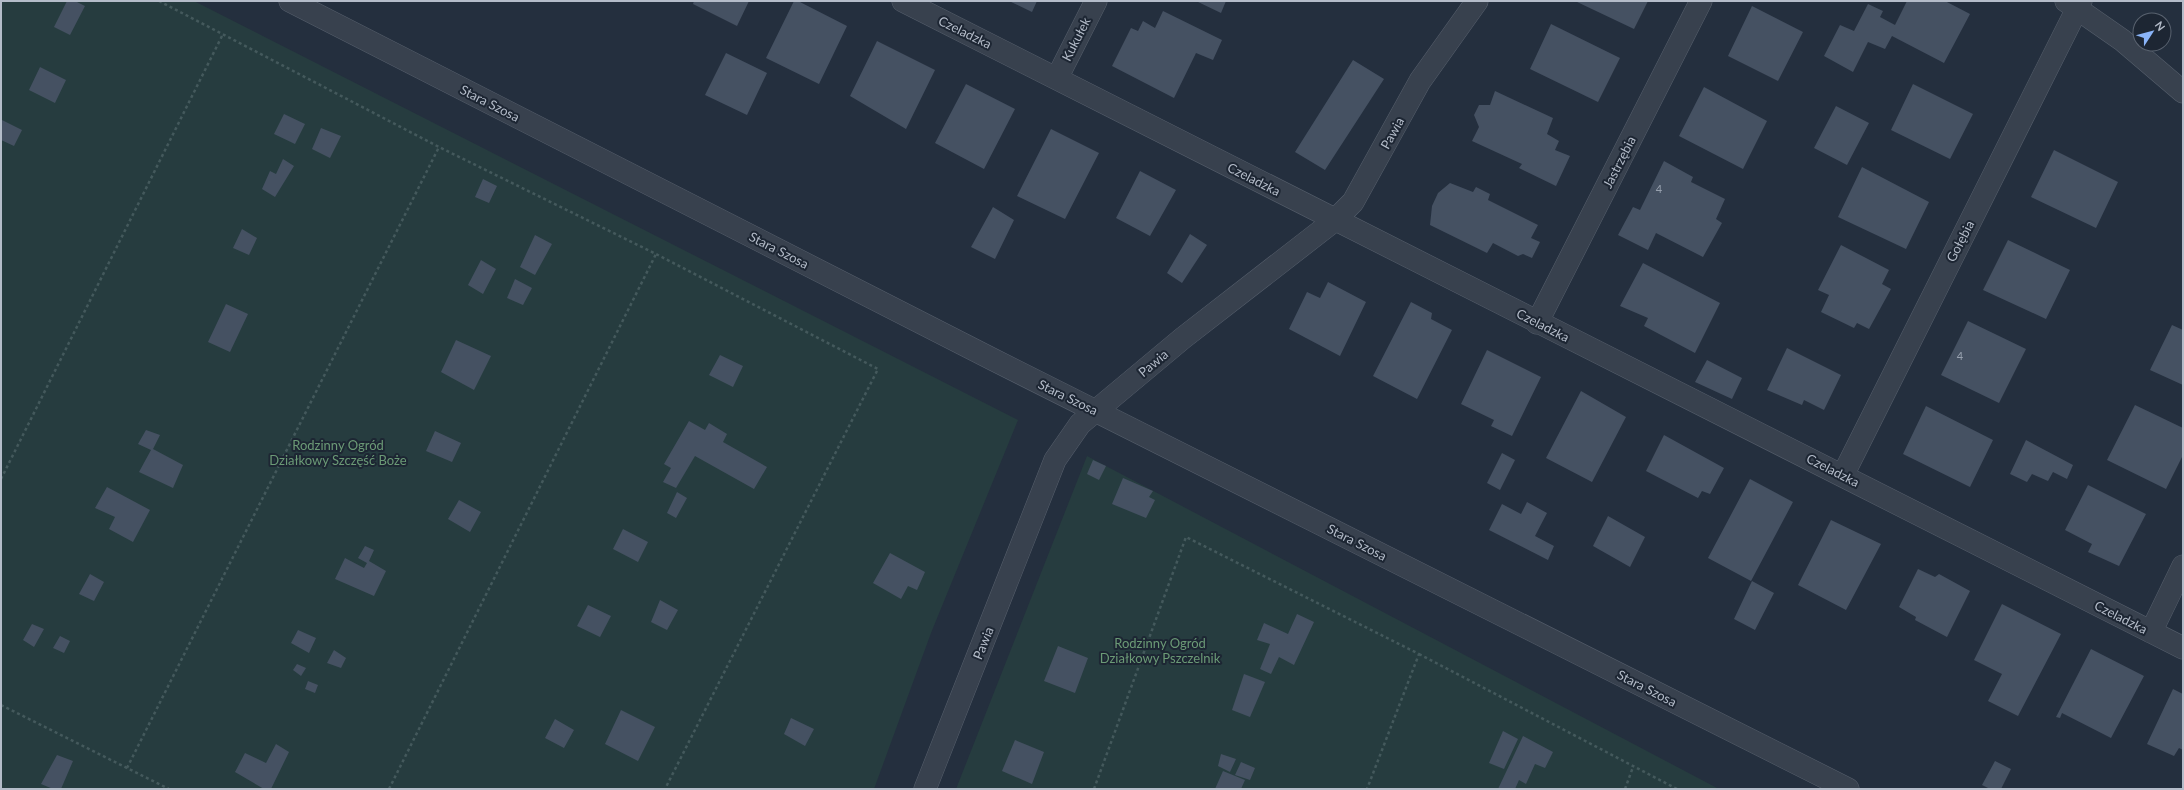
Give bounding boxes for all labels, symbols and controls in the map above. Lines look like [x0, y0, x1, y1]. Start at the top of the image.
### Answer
street label: Czeladzka [936, 12, 994, 52]
north arrow [2132, 12, 2172, 52]
street label: Kukułek [1058, 14, 1094, 64]
text: N [2153, 19, 2168, 33]
street label: Stara Szosa [458, 81, 522, 125]
street label: Pawia [1377, 114, 1407, 152]
street label: Jastrzębia [1599, 133, 1639, 191]
street label: Czeladzka [1225, 159, 1283, 199]
house number: 4 [1656, 182, 1663, 195]
street label: Gołębia [1943, 218, 1977, 264]
street label: Stara Szosa [747, 228, 811, 272]
street label: Czeladzka [1514, 305, 1572, 345]
street label: Pawia [1135, 346, 1171, 380]
house number: 4 [1957, 349, 1964, 362]
street label: Stara Szosa [1036, 376, 1100, 418]
park label: Rodzinny Ogród Działkowy Szczęść Boże [269, 437, 407, 468]
street label: Czeladzka [1804, 450, 1862, 490]
street label: Stara Szosa [1325, 520, 1389, 564]
street label: Czeladzka [2092, 597, 2150, 637]
street label: Pawia [969, 624, 997, 662]
park label: Rodzinny Ogród Działkowy Pszczelnik [1100, 635, 1221, 666]
street label: Stara Szosa [1615, 666, 1679, 710]

